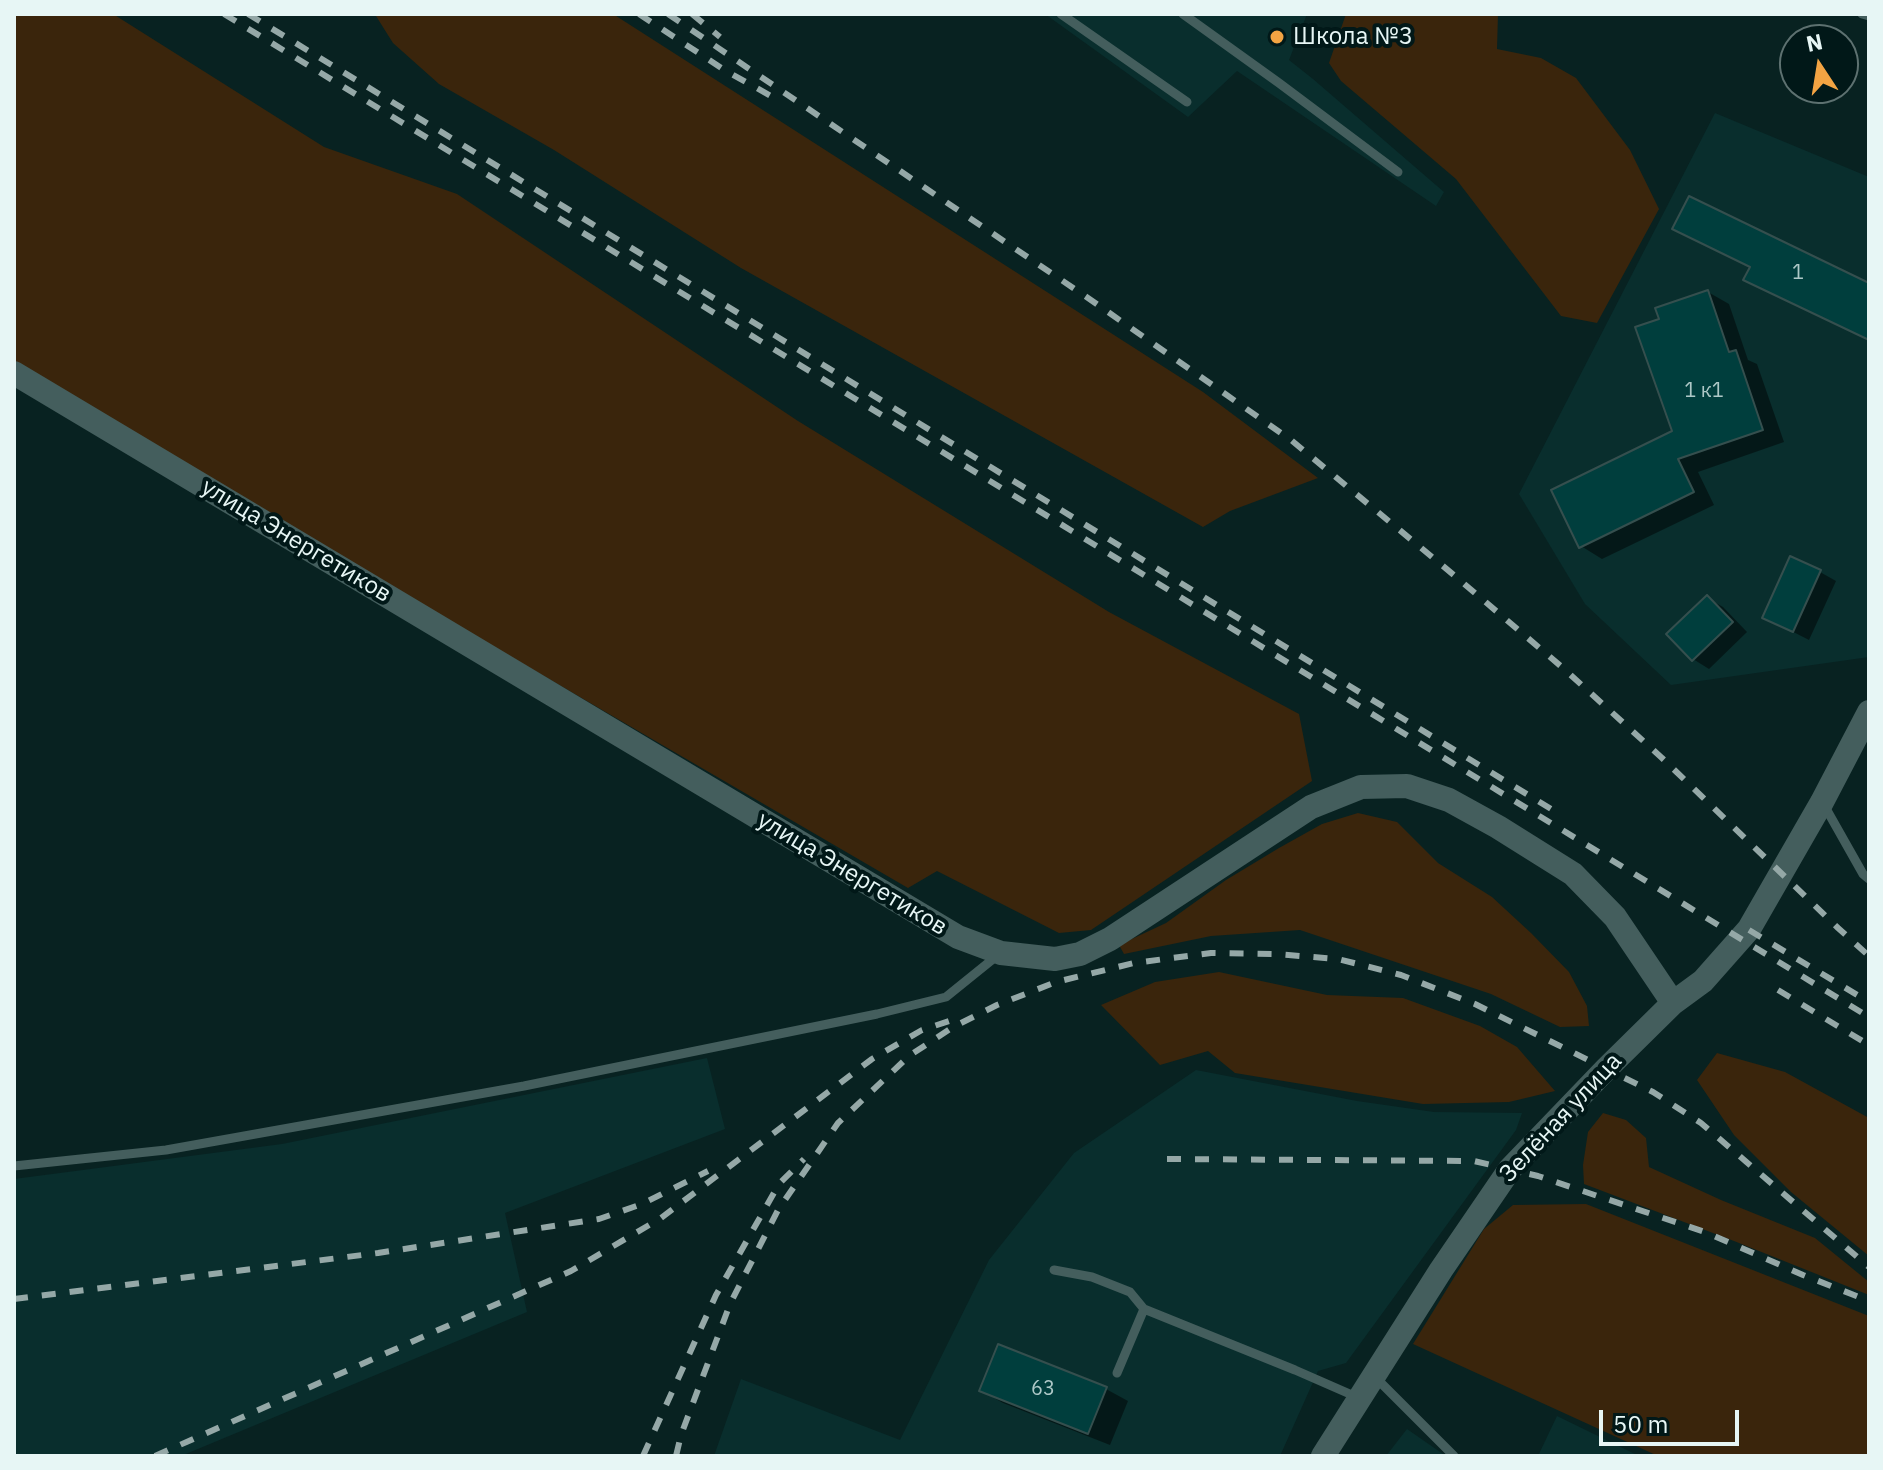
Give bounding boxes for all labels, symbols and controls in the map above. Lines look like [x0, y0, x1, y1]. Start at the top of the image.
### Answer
place label: Школа №3 [1293, 23, 1413, 51]
north arrow [1779, 24, 1859, 104]
text: N [1804, 26, 1825, 58]
marker: Школа №3 [1268, 28, 1286, 46]
house number: 1 [1792, 261, 1804, 285]
house number: 1 к1 [1684, 379, 1724, 403]
street label: улица Энергетиков [196, 473, 396, 609]
street label: улица Энергетиков [752, 806, 952, 942]
street label: Зелёная улица [1494, 1047, 1628, 1189]
house number: 63 [1031, 1377, 1055, 1401]
scale bar [1603, 1394, 1743, 1444]
text: 50 m [1613, 1408, 1668, 1440]

